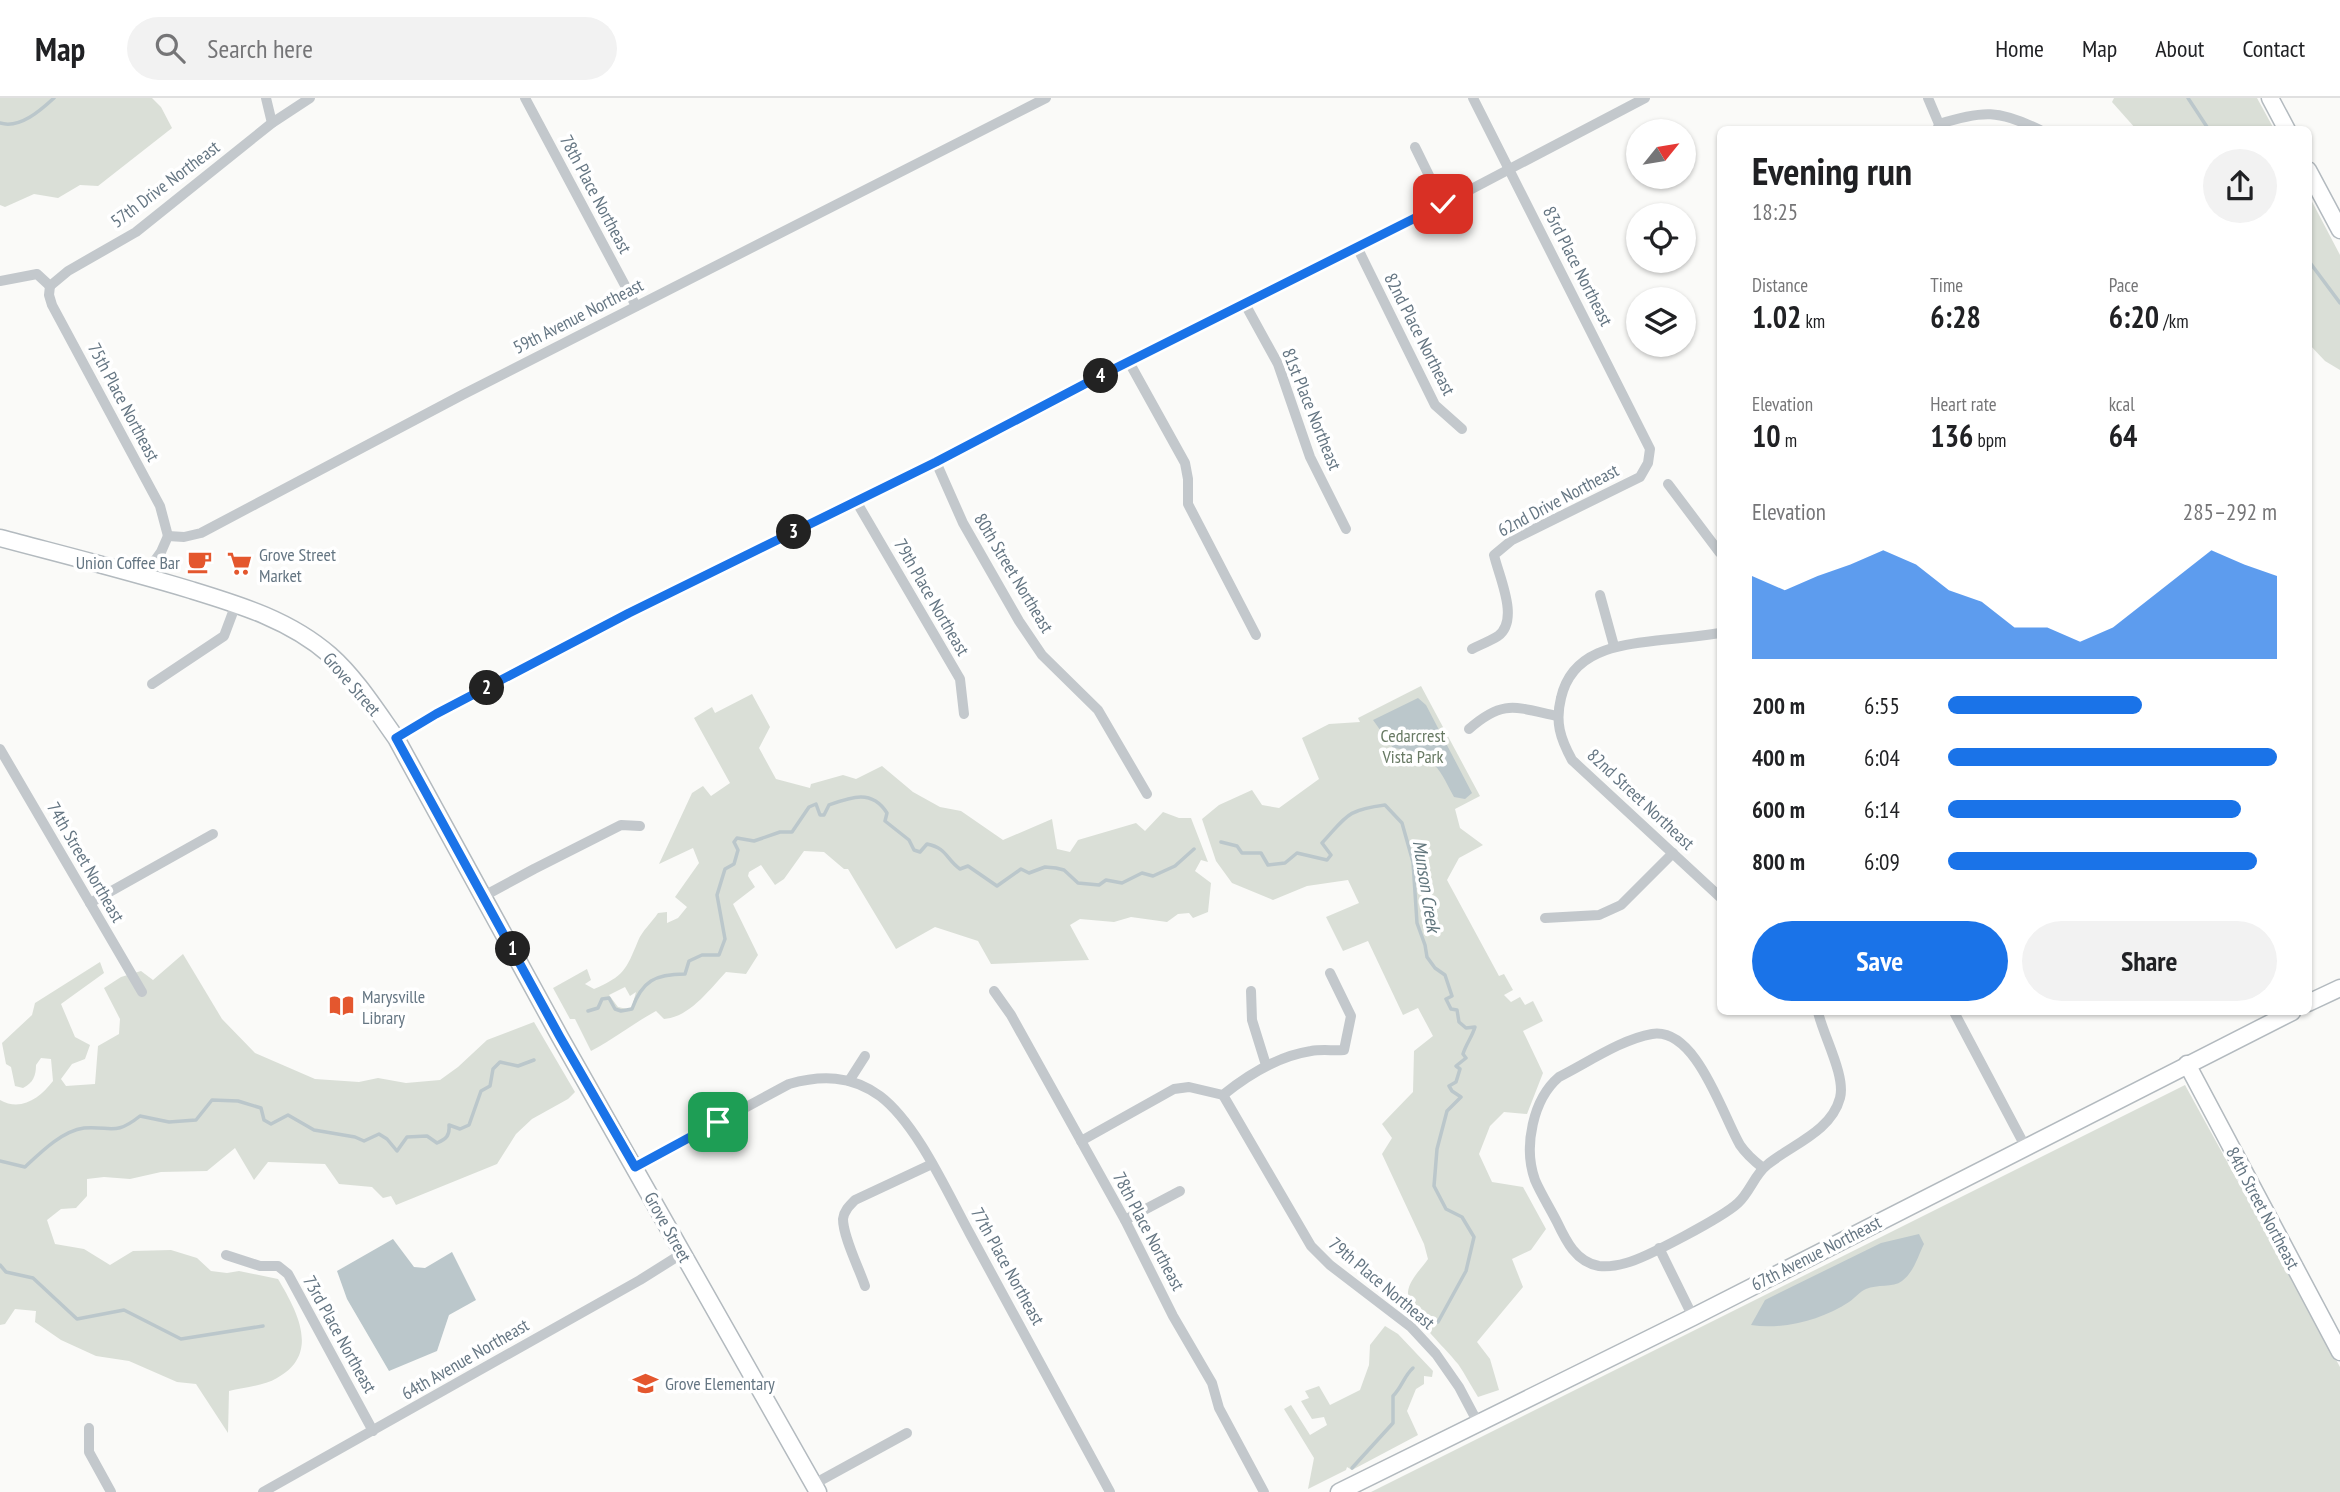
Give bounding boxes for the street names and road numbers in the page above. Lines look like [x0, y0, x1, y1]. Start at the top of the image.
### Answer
street label: 78th Place Northeast [555, 131, 637, 257]
street label: 57th Drive Northeast [106, 135, 224, 232]
street label: 83rd Place Northeast [1538, 202, 1618, 330]
street label: 82nd Place Northeast [1379, 269, 1461, 399]
street label: 59th Avenue Northeast [509, 273, 647, 359]
street label: 75th Place Northeast [83, 339, 165, 465]
street label: 81st Place Northeast [1277, 345, 1347, 473]
street label: 62nd Drive Northeast [1494, 458, 1622, 542]
street label: 80th Street Northeast [969, 509, 1059, 637]
street label: 79th Place Northeast [889, 534, 975, 660]
street label: Grove Street [318, 647, 386, 721]
street label: 82nd Street Northeast [1583, 743, 1699, 855]
street label: 74th Street Northeast [42, 798, 130, 926]
street label: 84th Street Northeast [2221, 1143, 2305, 1273]
street label: 78th Place Northeast [1108, 1168, 1190, 1294]
street label: Grove Street [639, 1188, 697, 1266]
street label: 77th Place Northeast [966, 1203, 1050, 1329]
street label: 67th Avenue Northeast [1747, 1210, 1885, 1296]
street label: 79th Place Northeast [1324, 1232, 1440, 1334]
street label: 73rd Place Northeast [298, 1271, 382, 1397]
street label: 64th Avenue Northeast [397, 1313, 533, 1405]

